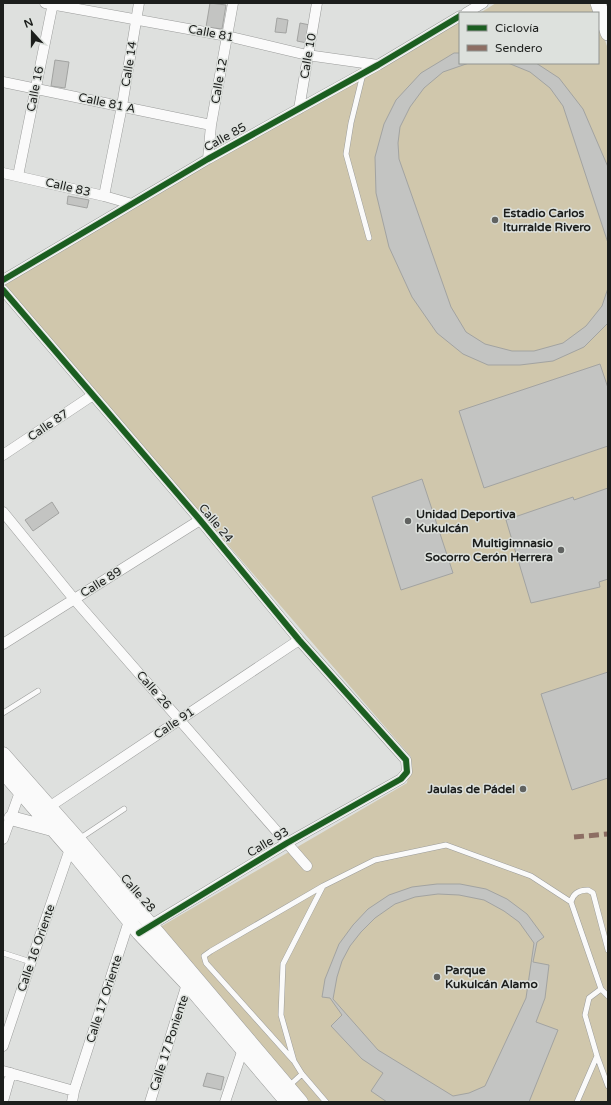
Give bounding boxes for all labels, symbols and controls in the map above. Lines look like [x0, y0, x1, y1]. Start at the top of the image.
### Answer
north arrow [12, 12, 52, 52]
legend [459, 12, 599, 64]
text: N [22, 15, 35, 31]
text: Ciclovía [495, 21, 539, 35]
street label: Calle 81 [187, 22, 235, 44]
street label: Calle 10 [297, 32, 319, 80]
street label: Calle 14 [118, 40, 140, 88]
text: Sendero [495, 41, 543, 55]
street label: Calle 12 [208, 57, 230, 105]
street label: Calle 16 [24, 65, 46, 113]
street label: Calle 81 A [77, 90, 137, 116]
street label: Calle 85 [201, 120, 249, 154]
street label: Calle 83 [44, 175, 92, 199]
place label: Estadio Carlos Iturralde Rivero [503, 206, 591, 234]
marker: Estadio Carlos Iturralde Rivero [490, 215, 500, 225]
street label: Calle 87 [25, 406, 71, 444]
street label: Calle 24 [196, 501, 236, 545]
place label: Unidad Deportiva Kukulcán [416, 507, 516, 535]
marker: Unidad Deportiva Kukulcán [403, 516, 413, 526]
place label: Multigimnasio Socorro Cerón Herrera [425, 536, 553, 564]
marker: Multigimnasio Socorro Cerón Herrera [556, 545, 566, 555]
street label: Calle 89 [78, 564, 124, 600]
street label: Calle 26 [134, 668, 174, 712]
street label: Calle 91 [151, 704, 197, 742]
place label: Jaulas de Pádel [426, 782, 515, 796]
marker: Jaulas de Pádel [518, 784, 528, 794]
street label: Calle 93 [245, 824, 291, 860]
street label: Calle 28 [118, 871, 158, 915]
street label: Calle 16 Oriente [14, 902, 58, 994]
street label: Calle 17 Oriente [83, 953, 125, 1045]
place label: Parque Kukulcán Alamo [445, 963, 538, 991]
marker: Parque Kukulcán Alamo [432, 972, 442, 982]
street label: Calle 17 Poniente [147, 993, 191, 1093]

